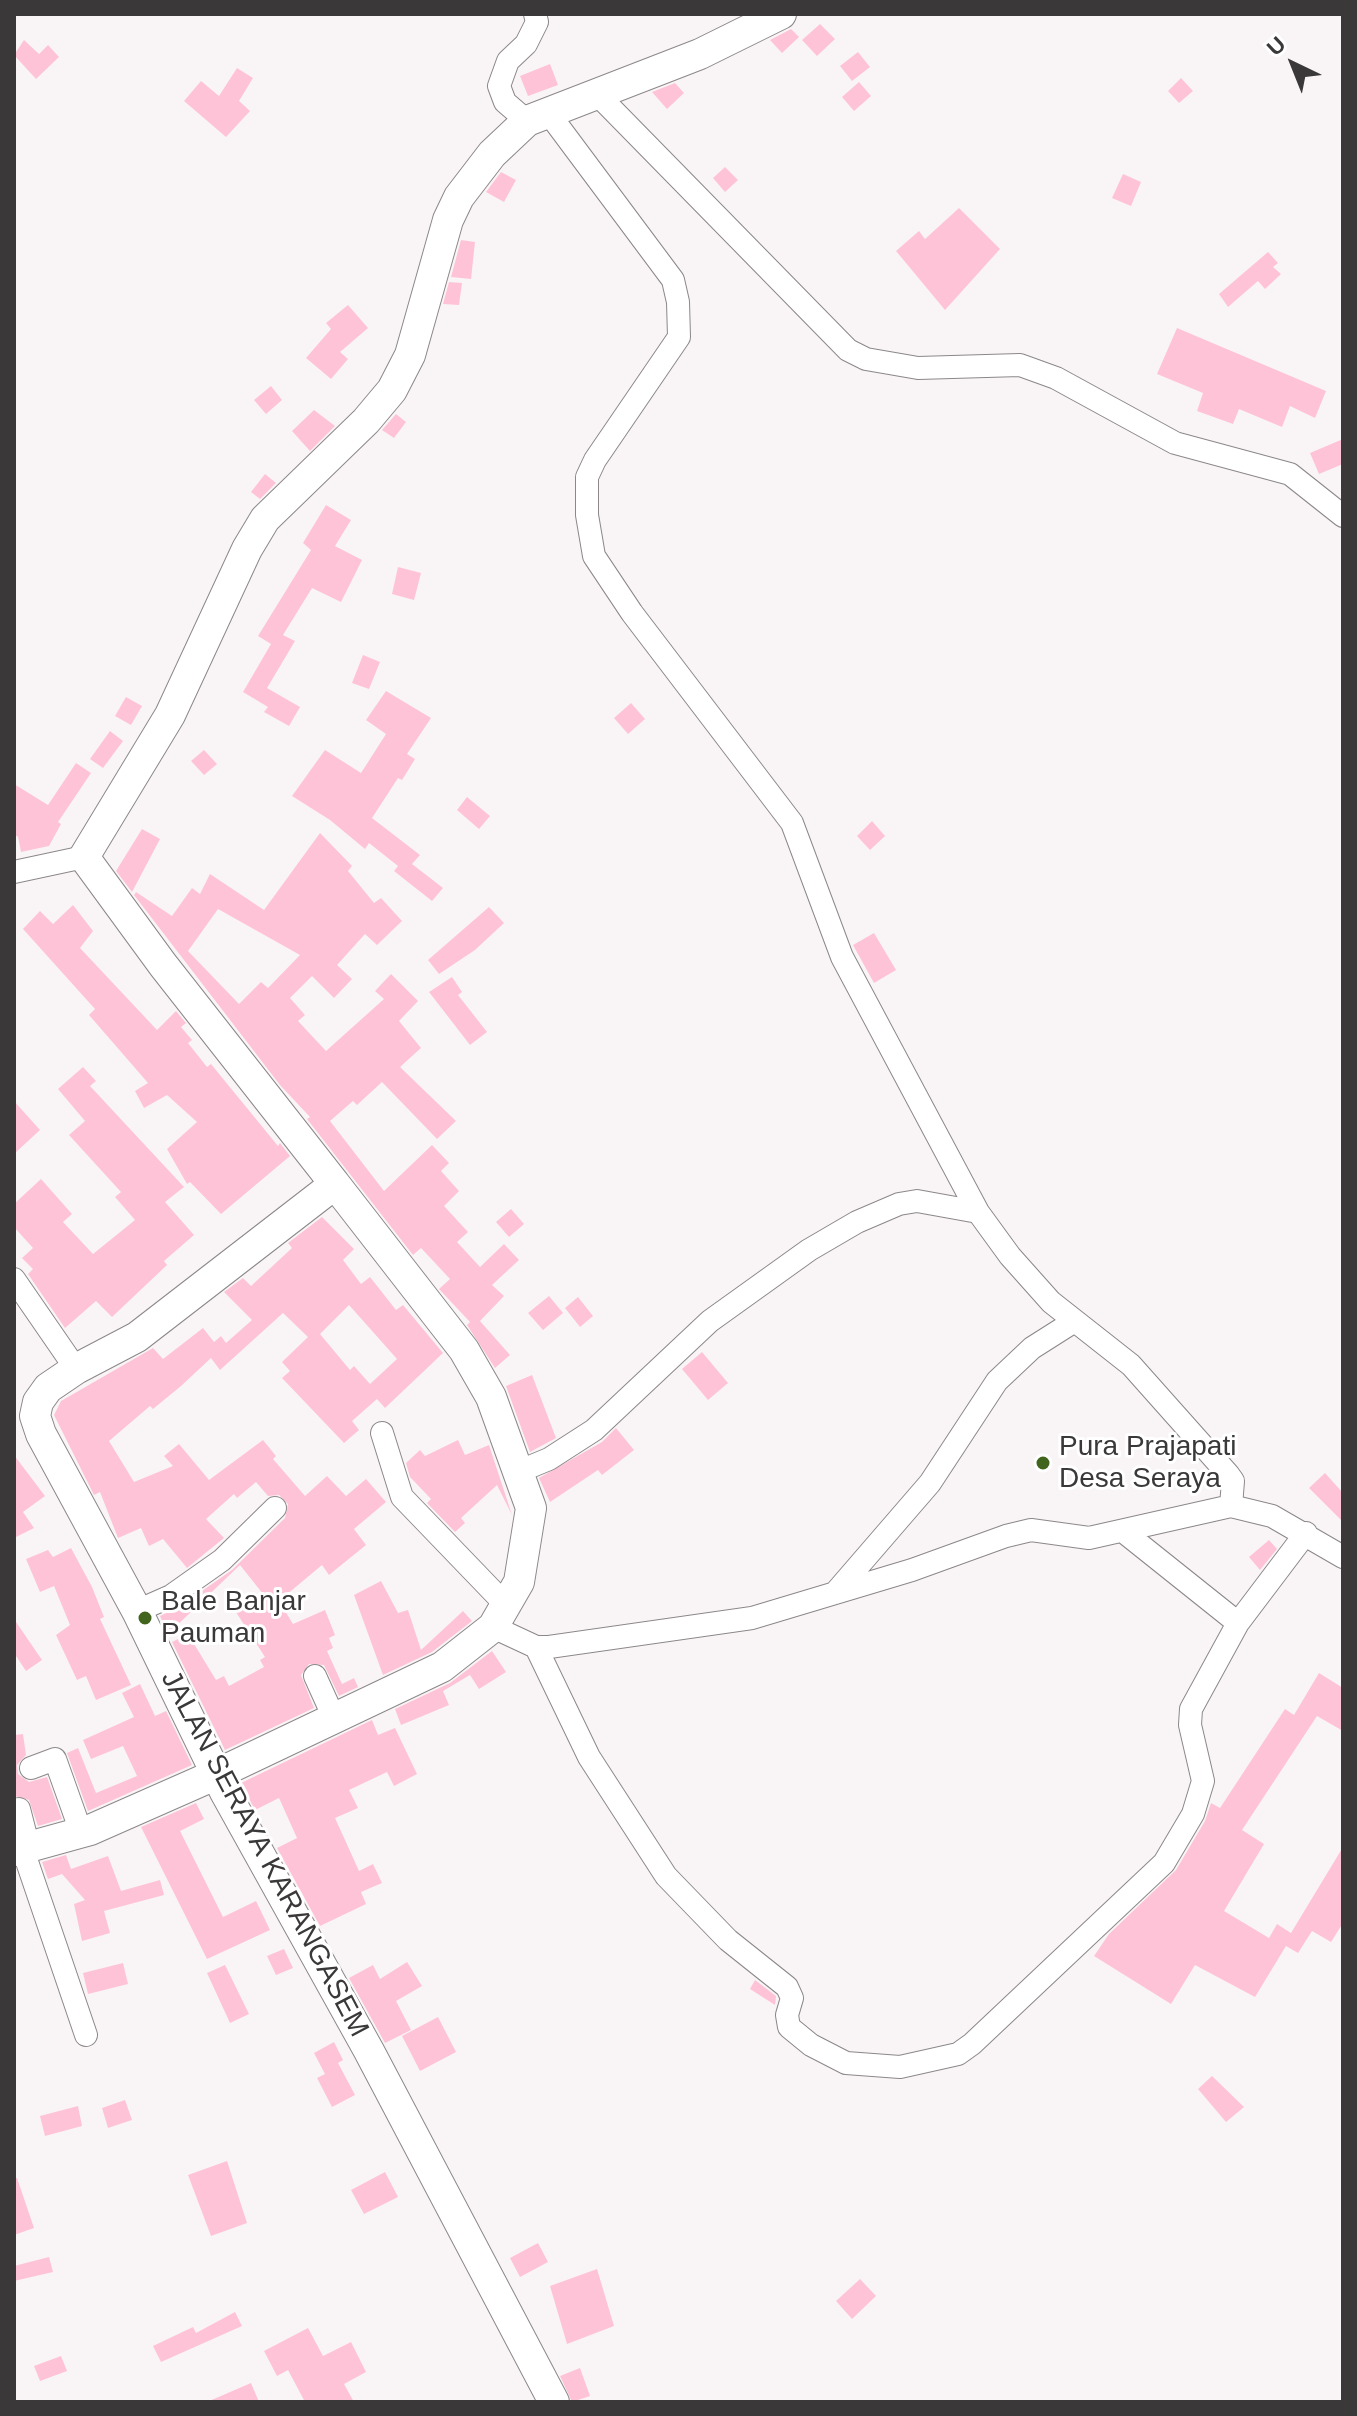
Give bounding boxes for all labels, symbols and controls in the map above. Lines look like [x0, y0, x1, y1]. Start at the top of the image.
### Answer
north arrow [1253, 24, 1333, 104]
text: U [1262, 32, 1291, 61]
place label: Pura Prajapati Desa Seraya [1059, 1430, 1236, 1496]
marker: Pura Prajapati Desa Seraya [1034, 1454, 1052, 1472]
place label: Bale Banjar Pauman [161, 1585, 306, 1651]
marker: Bale Banjar Pauman [136, 1609, 154, 1627]
street label: JALAN SERAYA KARANGASEM [153, 1665, 375, 2043]

